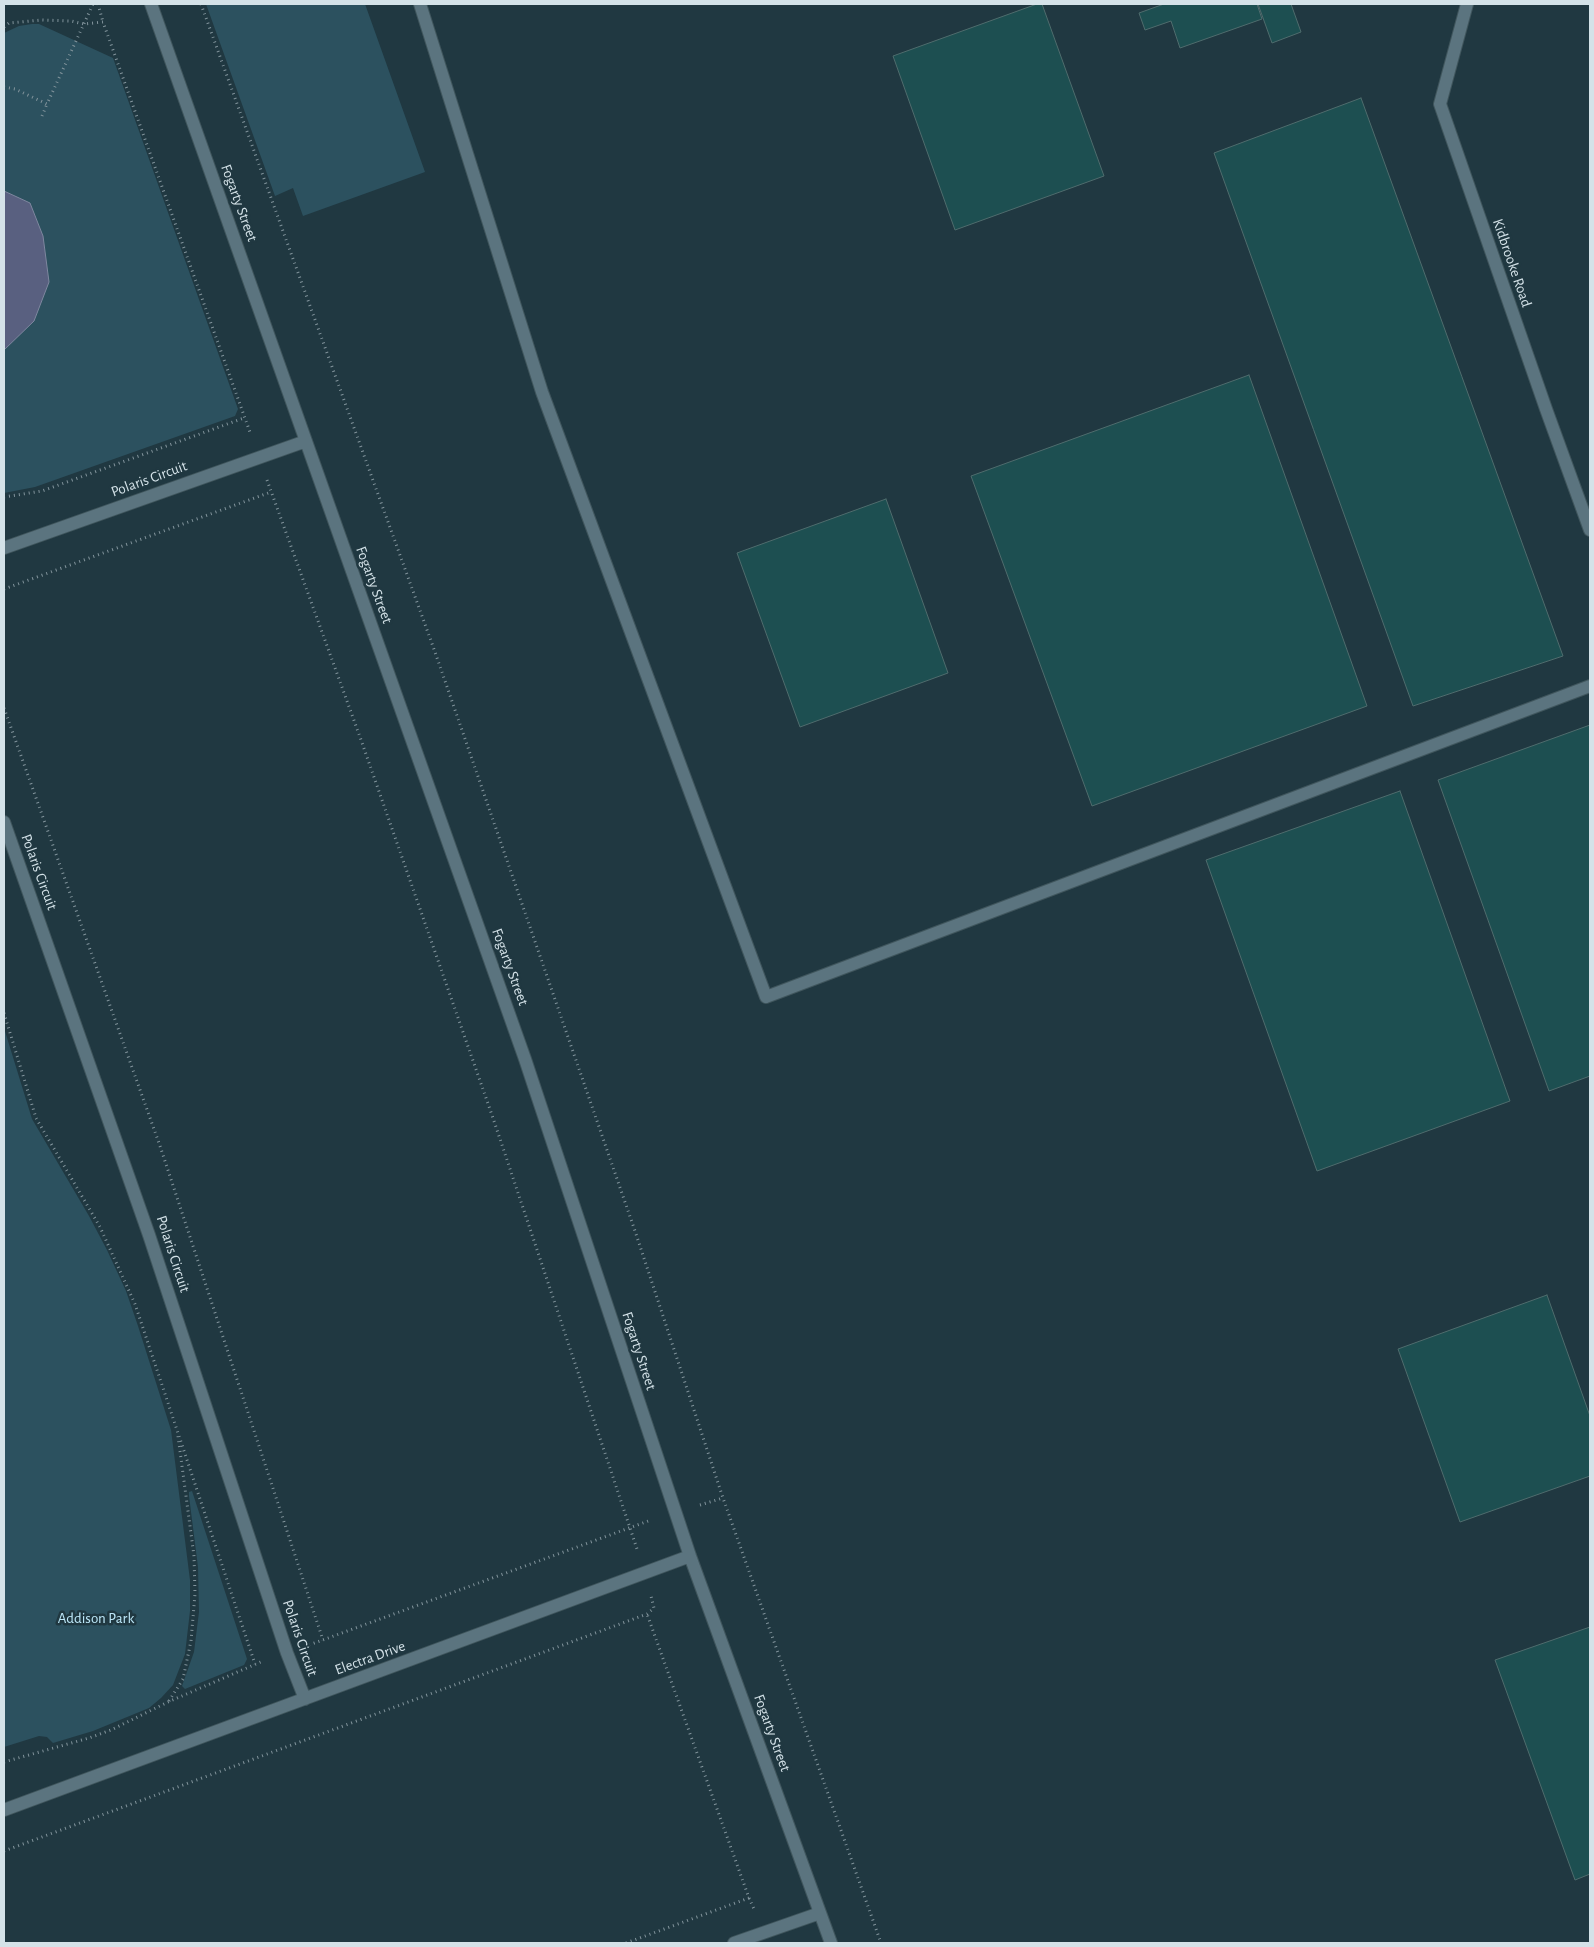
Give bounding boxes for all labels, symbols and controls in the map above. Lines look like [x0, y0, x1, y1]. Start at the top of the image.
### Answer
street label: Fogarty Street [217, 162, 261, 244]
street label: Kidbrooke Road [1488, 216, 1536, 310]
street label: Polaris Circuit [109, 457, 189, 501]
street label: Fogarty Street [352, 544, 396, 626]
street label: Polaris Circuit [17, 832, 61, 912]
street label: Fogarty Street [488, 926, 532, 1008]
street label: Polaris Circuit [152, 1213, 194, 1295]
street label: Fogarty Street [618, 1310, 660, 1392]
street label: Polaris Circuit [279, 1597, 321, 1679]
park label: Addison Park [58, 1609, 134, 1627]
street label: Electra Drive [332, 1637, 408, 1679]
street label: Fogarty Street [750, 1692, 794, 1774]

